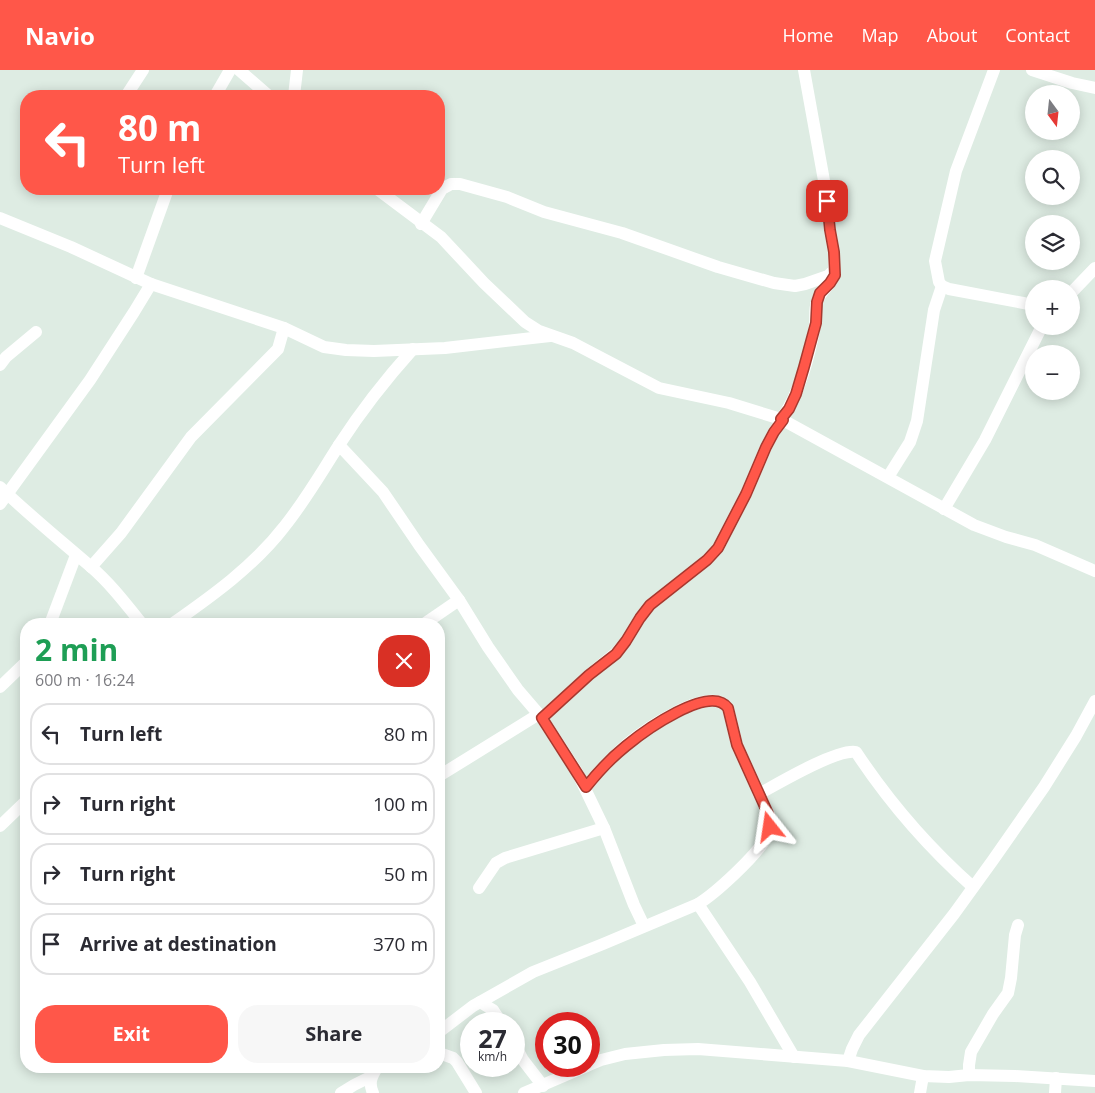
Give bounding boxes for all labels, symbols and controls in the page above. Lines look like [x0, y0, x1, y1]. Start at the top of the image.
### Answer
text: Navio [25, 19, 95, 52]
text: Home [783, 23, 833, 47]
text: Map [861, 23, 899, 47]
text: About [927, 23, 977, 47]
text: Contact [1005, 23, 1070, 47]
north arrow [1025, 85, 1080, 140]
map controls [1025, 85, 1080, 400]
text: 80 m [118, 104, 201, 151]
icon: left [35, 110, 100, 175]
text: Turn left [118, 149, 205, 179]
button: search [1025, 150, 1080, 205]
pin [806, 180, 848, 222]
icon: arrive [813, 187, 841, 215]
button: layers [1025, 215, 1080, 270]
button: + [1025, 280, 1080, 335]
button: − [1025, 345, 1080, 400]
text: 2 min [35, 629, 118, 670]
button: close [378, 635, 430, 687]
text: 600 m · 16:24 [35, 669, 135, 691]
icon: left [37, 720, 65, 748]
text: Turn left [80, 721, 162, 747]
text: 80 m [384, 721, 428, 747]
icon: right [37, 790, 65, 818]
text: Turn right [80, 791, 175, 817]
text: 100 m [373, 791, 428, 817]
position arrow [743, 800, 795, 852]
icon: right [37, 860, 65, 888]
text: Turn right [80, 861, 175, 887]
text: 50 m [384, 861, 428, 887]
icon: arrive [37, 930, 65, 958]
text: Arrive at destination [80, 931, 277, 957]
text: 370 m [373, 931, 428, 957]
button: Exit [35, 1005, 228, 1063]
button: Share [238, 1005, 430, 1063]
speed limit sign: 30 [535, 1012, 600, 1077]
text: 27 [478, 1021, 507, 1055]
text: km/h [478, 1048, 507, 1065]

